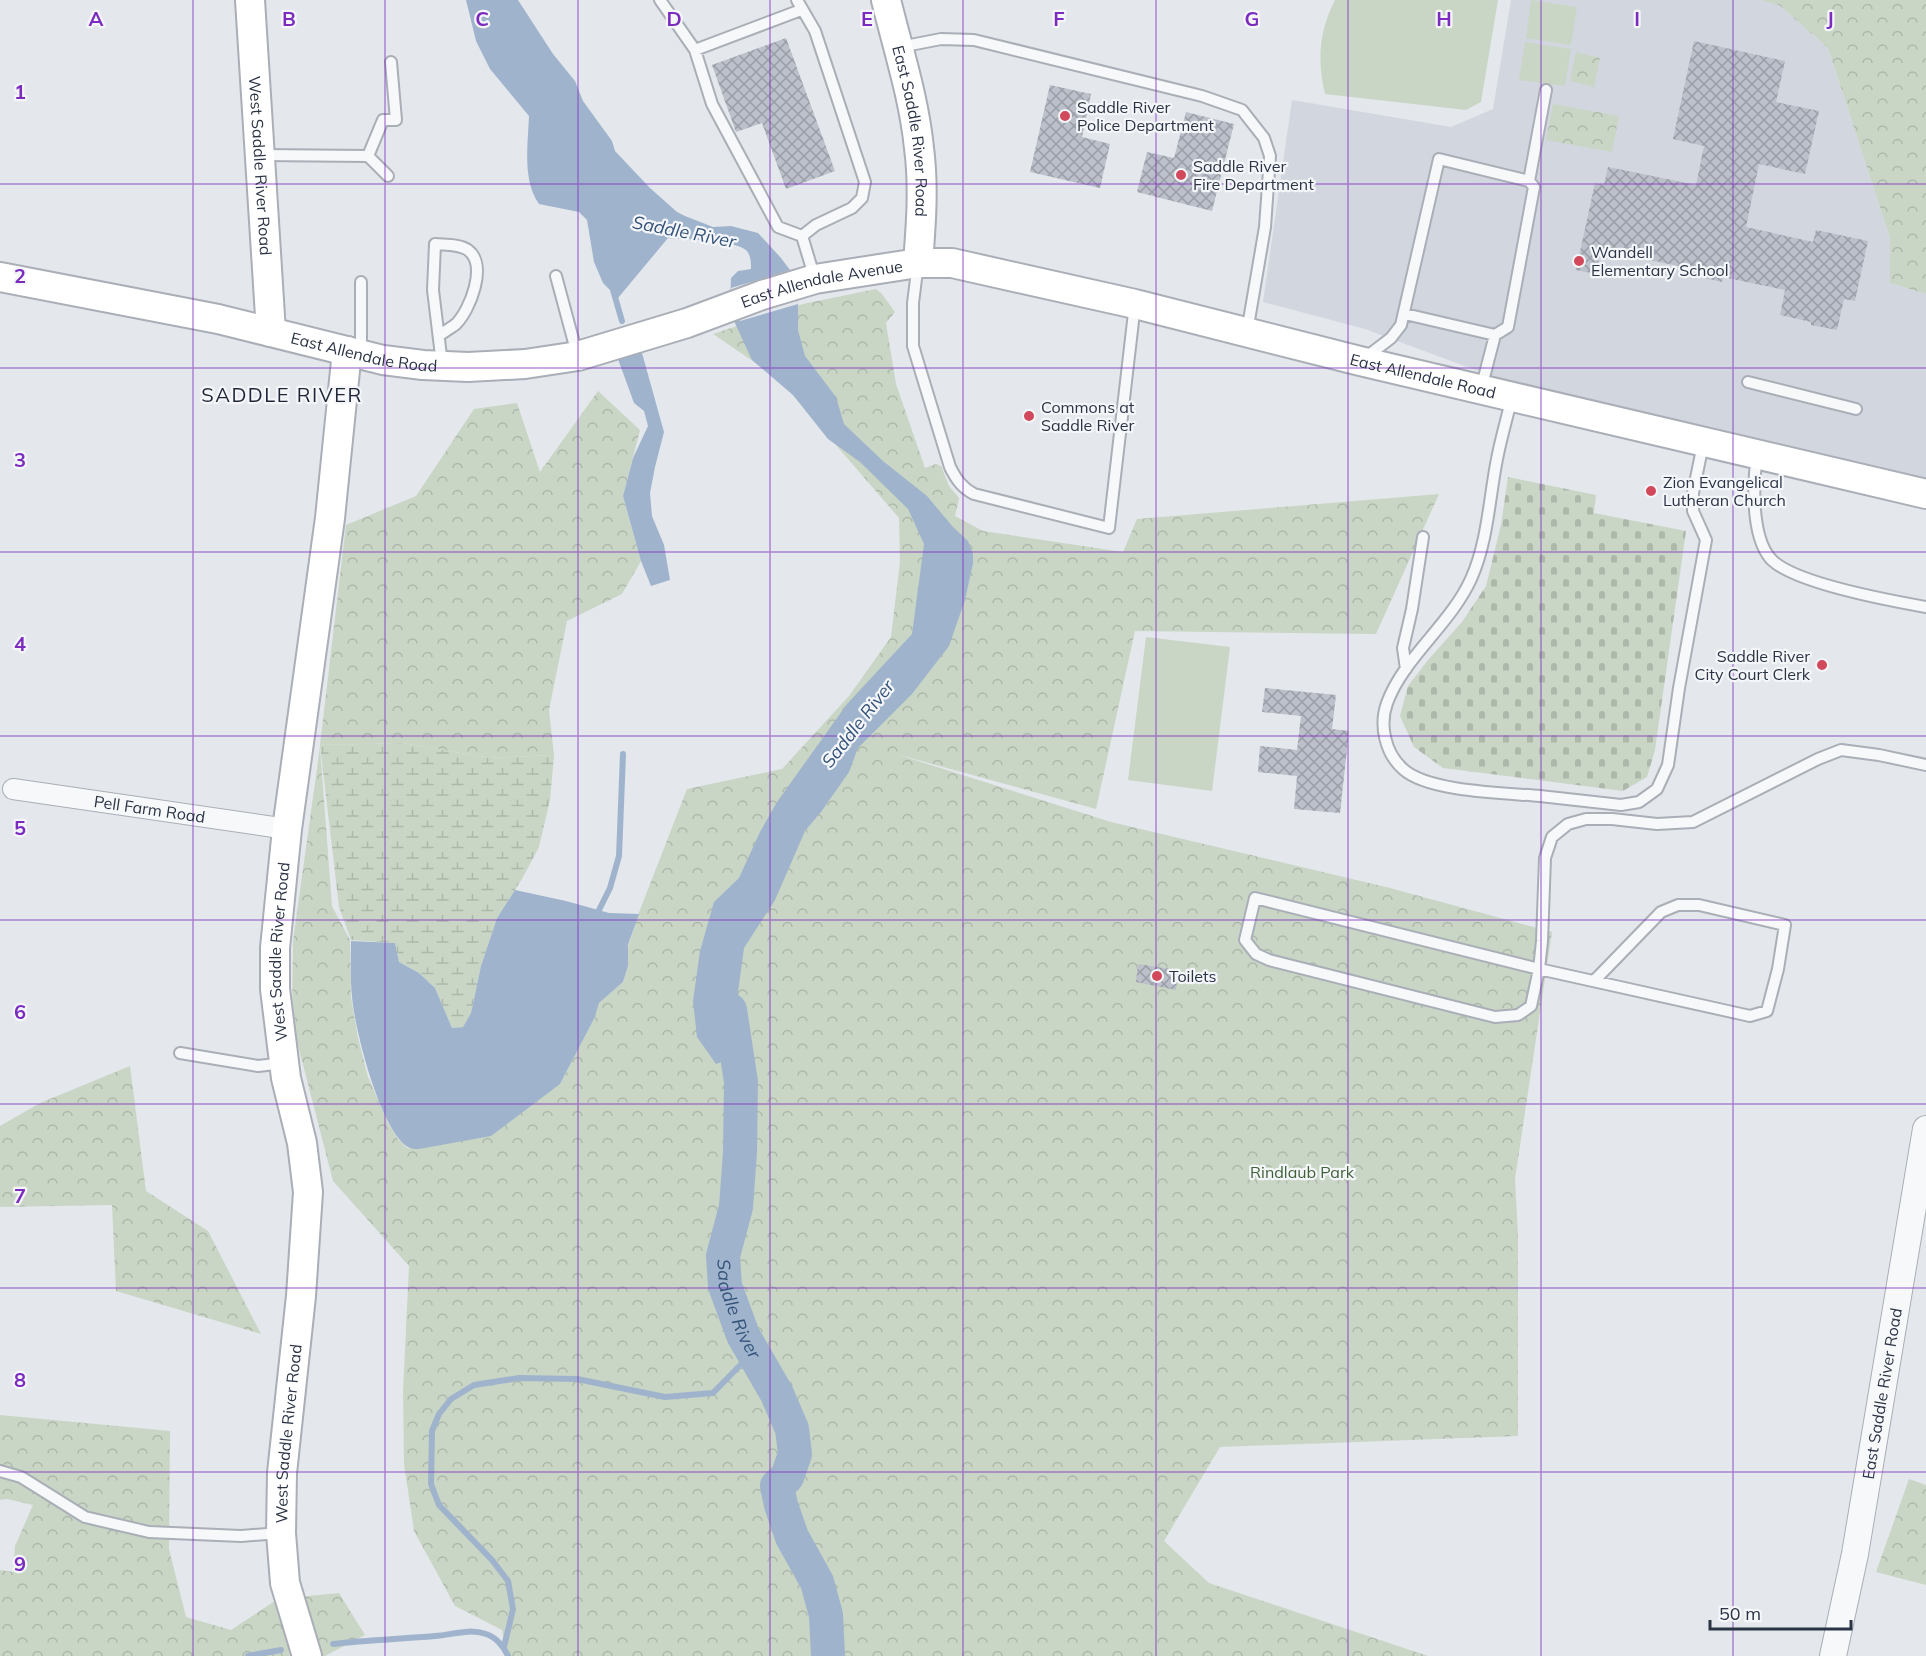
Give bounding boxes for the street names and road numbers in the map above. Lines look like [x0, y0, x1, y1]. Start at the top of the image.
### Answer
street label: East Saddle River Road [888, 43, 932, 217]
street label: West Saddle River Road [245, 75, 276, 256]
street label: East Allendale Avenue [738, 256, 904, 312]
street label: East Allendale Road [289, 327, 438, 376]
street label: East Allendale Road [1348, 349, 1498, 403]
street label: Pell Farm Road [93, 791, 207, 827]
street label: West Saddle River Road [265, 861, 294, 1042]
street label: East Saddle River Road [1858, 1306, 1906, 1481]
street label: West Saddle River Road [271, 1343, 306, 1524]

